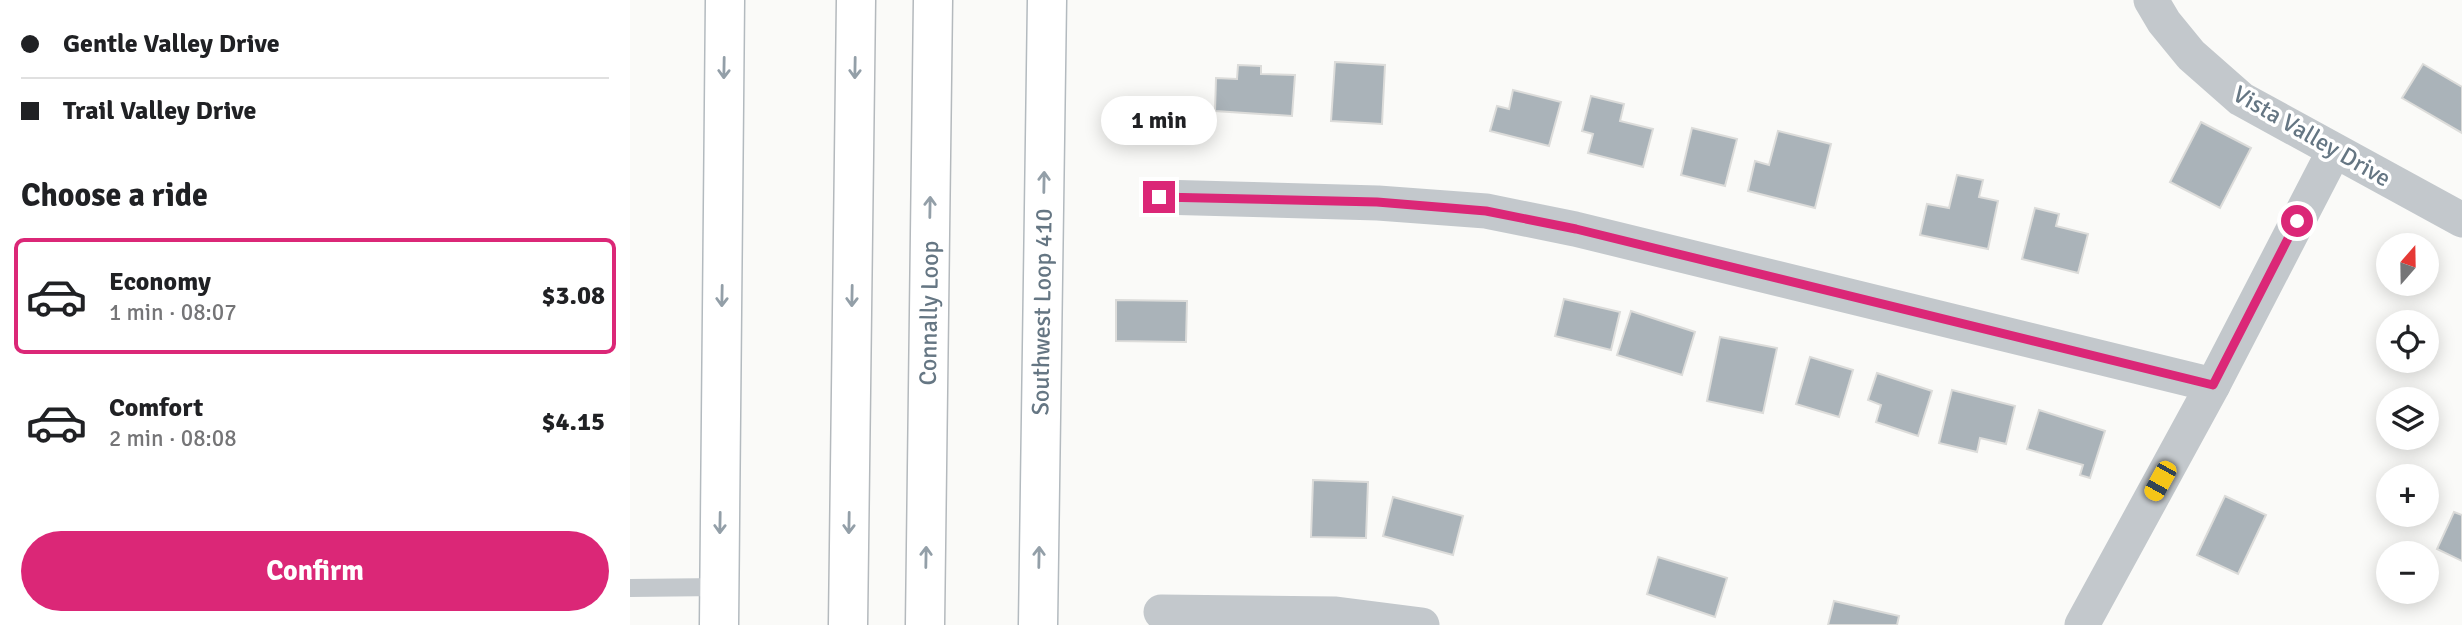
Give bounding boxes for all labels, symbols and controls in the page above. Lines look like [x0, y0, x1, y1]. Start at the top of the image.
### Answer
text: Gentle Valley Drive [63, 28, 280, 60]
one-way arrow [718, 56, 731, 79]
one-way arrow [848, 56, 862, 79]
street label: Vista Valley Drive [2228, 79, 2396, 193]
text: Trail Valley Drive [63, 95, 256, 127]
callout: 1 min [1101, 96, 1217, 144]
text: 1 min [1131, 106, 1187, 135]
one-way arrow [1038, 171, 1051, 194]
text: Choose a ride [21, 176, 208, 215]
route end [1143, 181, 1175, 213]
one-way arrow [923, 196, 937, 219]
route start [2281, 205, 2313, 237]
street label: Southwest Loop 410 [1025, 208, 1059, 416]
north arrow [2376, 233, 2440, 296]
map controls [2376, 233, 2439, 604]
street label: Connally Loop [913, 240, 945, 386]
icon: car [25, 265, 88, 328]
text: Economy [109, 266, 211, 298]
text: $3.08 [541, 280, 605, 312]
one-way arrow [715, 284, 729, 307]
one-way arrow [845, 284, 859, 307]
text: 1 min · 08:07 [109, 298, 237, 327]
button: locate [2376, 310, 2439, 373]
button: layers [2376, 387, 2439, 450]
icon: car [25, 391, 88, 454]
text: Comfort [109, 392, 203, 424]
text: $4.15 [541, 406, 605, 438]
text: 2 min · 08:08 [109, 424, 237, 453]
car [2141, 458, 2180, 504]
button: + [2376, 464, 2439, 527]
one-way arrow [713, 511, 727, 534]
one-way arrow [843, 511, 856, 534]
button: Confirm [21, 531, 609, 611]
button: − [2376, 541, 2439, 604]
one-way arrow [919, 546, 932, 569]
one-way arrow [1032, 546, 1046, 569]

